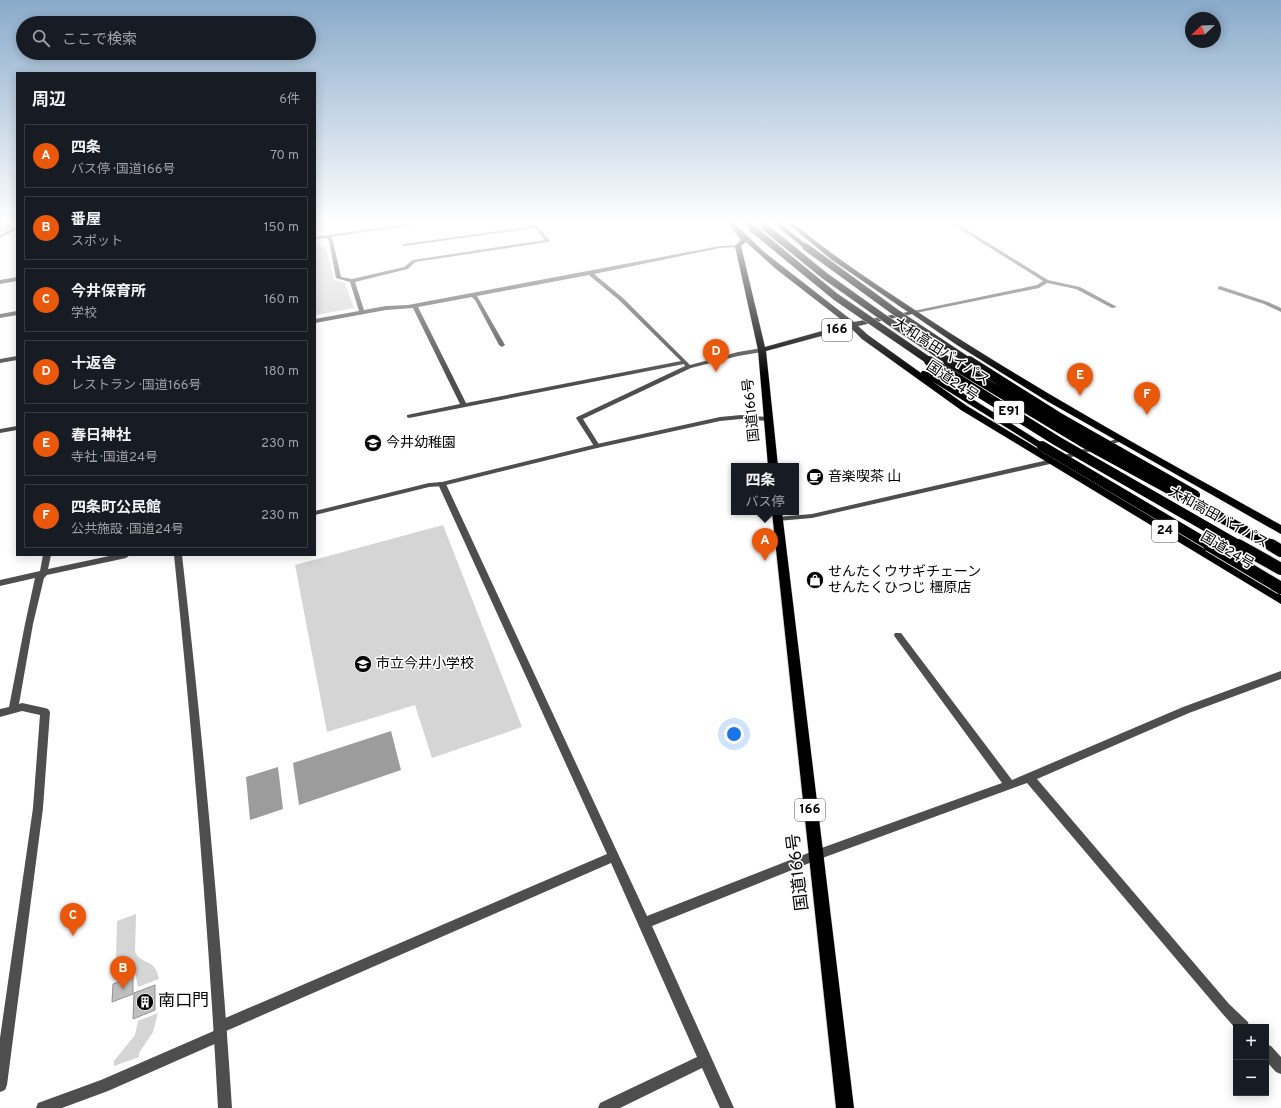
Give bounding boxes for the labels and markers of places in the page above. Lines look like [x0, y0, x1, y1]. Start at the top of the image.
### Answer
pin: D [703, 339, 729, 372]
pin: E [1067, 363, 1093, 396]
pin: F [1134, 382, 1160, 415]
school or university icon: 今井幼稚園 [363, 433, 383, 453]
place label: 今井幼稚園 [386, 434, 456, 452]
cafe icon: 音楽喫茶 山 [805, 467, 825, 487]
place label: 音楽喫茶 山 [828, 469, 901, 486]
pin: A [752, 528, 778, 561]
place label: せんたくウサギチェーン せんたくひつじ 橿原店 [828, 564, 981, 597]
shop icon: せんたくウサギチェーン せんたくひつじ 橿原店 [805, 570, 825, 590]
school or university icon: 市立今井小学校 [353, 654, 373, 674]
place label: 市立今井小学校 [376, 655, 474, 673]
pin: C [60, 903, 86, 936]
pin: B [110, 956, 136, 989]
place label: 南口門 [158, 991, 209, 1013]
building icon: 南口門 [135, 992, 155, 1012]

